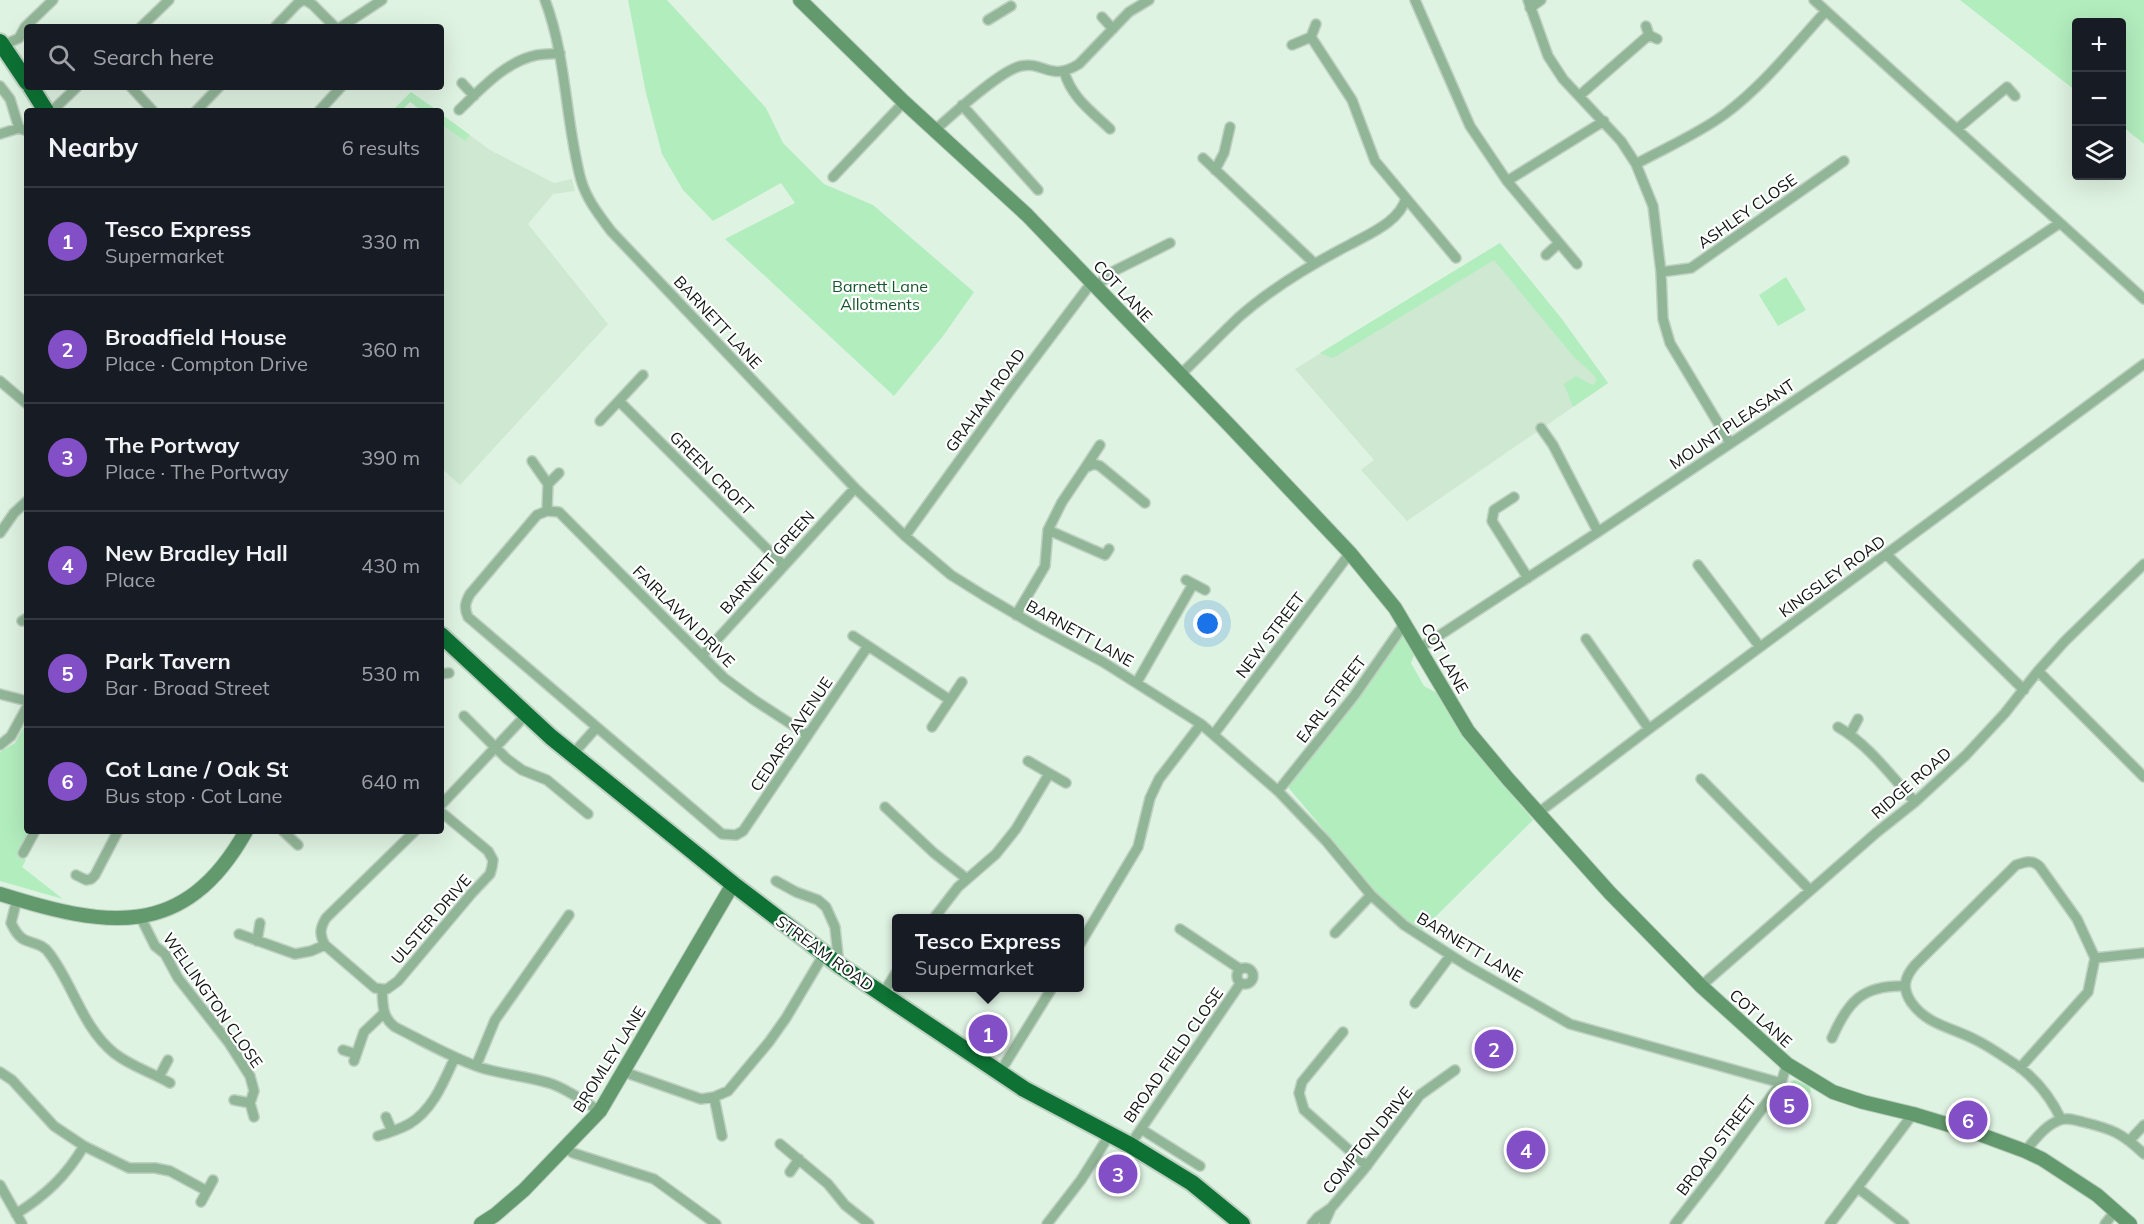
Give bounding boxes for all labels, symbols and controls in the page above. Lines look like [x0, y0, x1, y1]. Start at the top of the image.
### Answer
map controls [2072, 18, 2126, 180]
button: + [2072, 18, 2126, 72]
search box [24, 24, 444, 90]
icon: search [45, 41, 78, 74]
text: Search here [93, 43, 214, 71]
button: − [2072, 72, 2126, 126]
button: layers [2072, 126, 2126, 180]
text: Nearby [48, 131, 138, 164]
text: 6 results [342, 135, 420, 160]
street label: ASHLEY CLOSE [1694, 169, 1800, 253]
text: Tesco Express [105, 215, 251, 243]
text: 1 [62, 229, 74, 254]
text: 330 m [361, 229, 420, 254]
text: Supermarket [105, 243, 224, 268]
street label: COT LANE [1089, 256, 1157, 326]
street label: BARNETT LANE [670, 271, 766, 373]
park label: Barnett Lane Allotments [832, 276, 928, 314]
text: Broadfield House [105, 323, 286, 351]
text: 2 [62, 337, 74, 362]
text: 360 m [361, 337, 420, 362]
street label: GRAHAM ROAD [941, 344, 1029, 456]
text: Place · Compton Drive [105, 351, 308, 376]
street label: MOUNT PLEASANT [1666, 374, 1799, 473]
street label: GREEN CROFT [666, 427, 758, 519]
text: The Portway [105, 431, 240, 459]
text: 3 [62, 445, 74, 470]
text: 390 m [361, 445, 420, 470]
text: Place · The Portway [105, 459, 289, 484]
street label: BARNETT GREEN [715, 506, 819, 618]
street label: KINGSLEY ROAD [1775, 531, 1889, 621]
text: New Bradley Hall [105, 539, 288, 567]
text: 4 [62, 553, 74, 578]
text: 430 m [361, 553, 420, 578]
street label: FAIRLAWN DRIVE [629, 561, 739, 671]
text: Place [105, 567, 155, 592]
street label: NEW STREET [1231, 588, 1309, 682]
street label: BARNETT LANE [1023, 595, 1137, 671]
your location [1193, 609, 1222, 638]
street label: COT LANE [1417, 619, 1473, 697]
text: Park Tavern [105, 647, 231, 675]
street label: EARL STREET [1292, 651, 1370, 746]
text: 5 [62, 661, 74, 686]
text: 530 m [361, 661, 420, 686]
street label: CEDARS AVENUE [745, 673, 837, 795]
text: Bar · Broad Street [105, 675, 270, 700]
street label: RIDGE ROAD [1867, 743, 1955, 823]
text: Cot Lane / Oak St [105, 755, 288, 783]
text: 6 [62, 769, 74, 794]
text: 640 m [361, 769, 420, 794]
text: Bus stop · Cot Lane [105, 783, 283, 808]
street label: ULSTER DRIVE [387, 870, 475, 968]
street label: BARNETT LANE [1413, 908, 1527, 986]
street label: STREAM ROAD [772, 911, 878, 995]
popup [892, 914, 1084, 992]
text: Tesco Express [915, 927, 1061, 955]
street label: WELLINGTON CLOSE [159, 929, 267, 1071]
text: Supermarket [915, 955, 1034, 980]
street label: BROAD FIELD CLOSE [1119, 984, 1227, 1126]
street label: COT LANE [1725, 985, 1797, 1051]
street label: BROMLEY LANE [568, 1002, 650, 1116]
pin: 1 [968, 1012, 1008, 1056]
pin: 2 [1474, 1026, 1514, 1072]
street label: COMPTON DRIVE [1318, 1082, 1416, 1198]
pin: 5 [1770, 1082, 1808, 1128]
street label: BROAD STREET [1672, 1091, 1760, 1199]
pin: 6 [1948, 1098, 1988, 1142]
pin: 4 [1506, 1128, 1546, 1172]
pin: 3 [1098, 1152, 1138, 1196]

